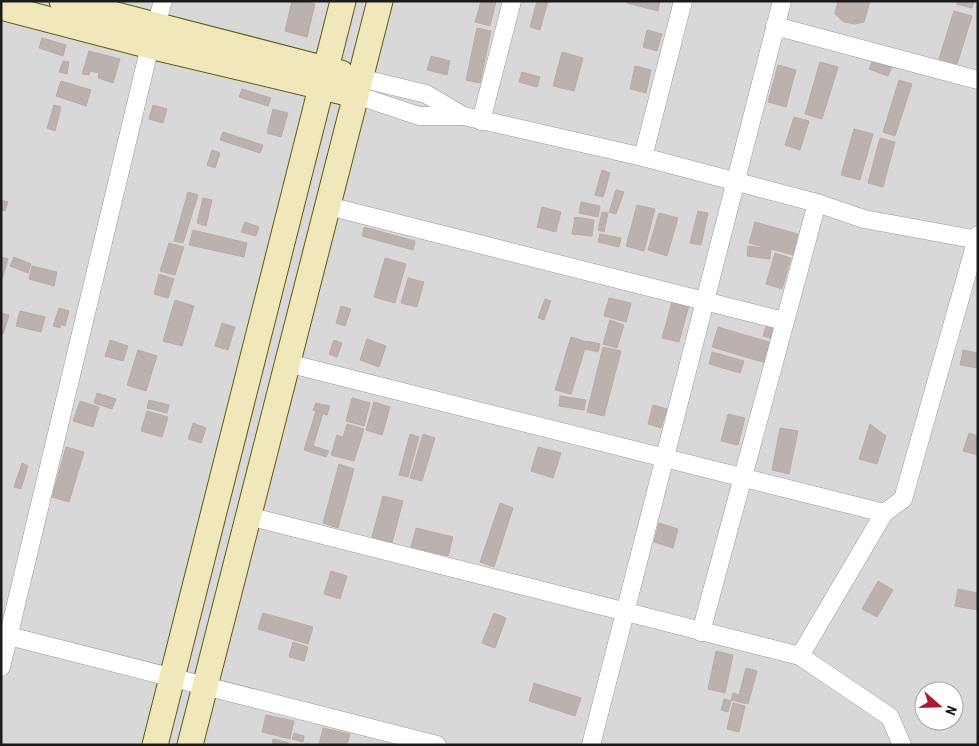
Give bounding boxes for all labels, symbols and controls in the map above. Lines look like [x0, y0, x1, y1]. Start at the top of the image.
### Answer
north arrow [914, 681, 964, 731]
text: N [942, 704, 960, 717]

